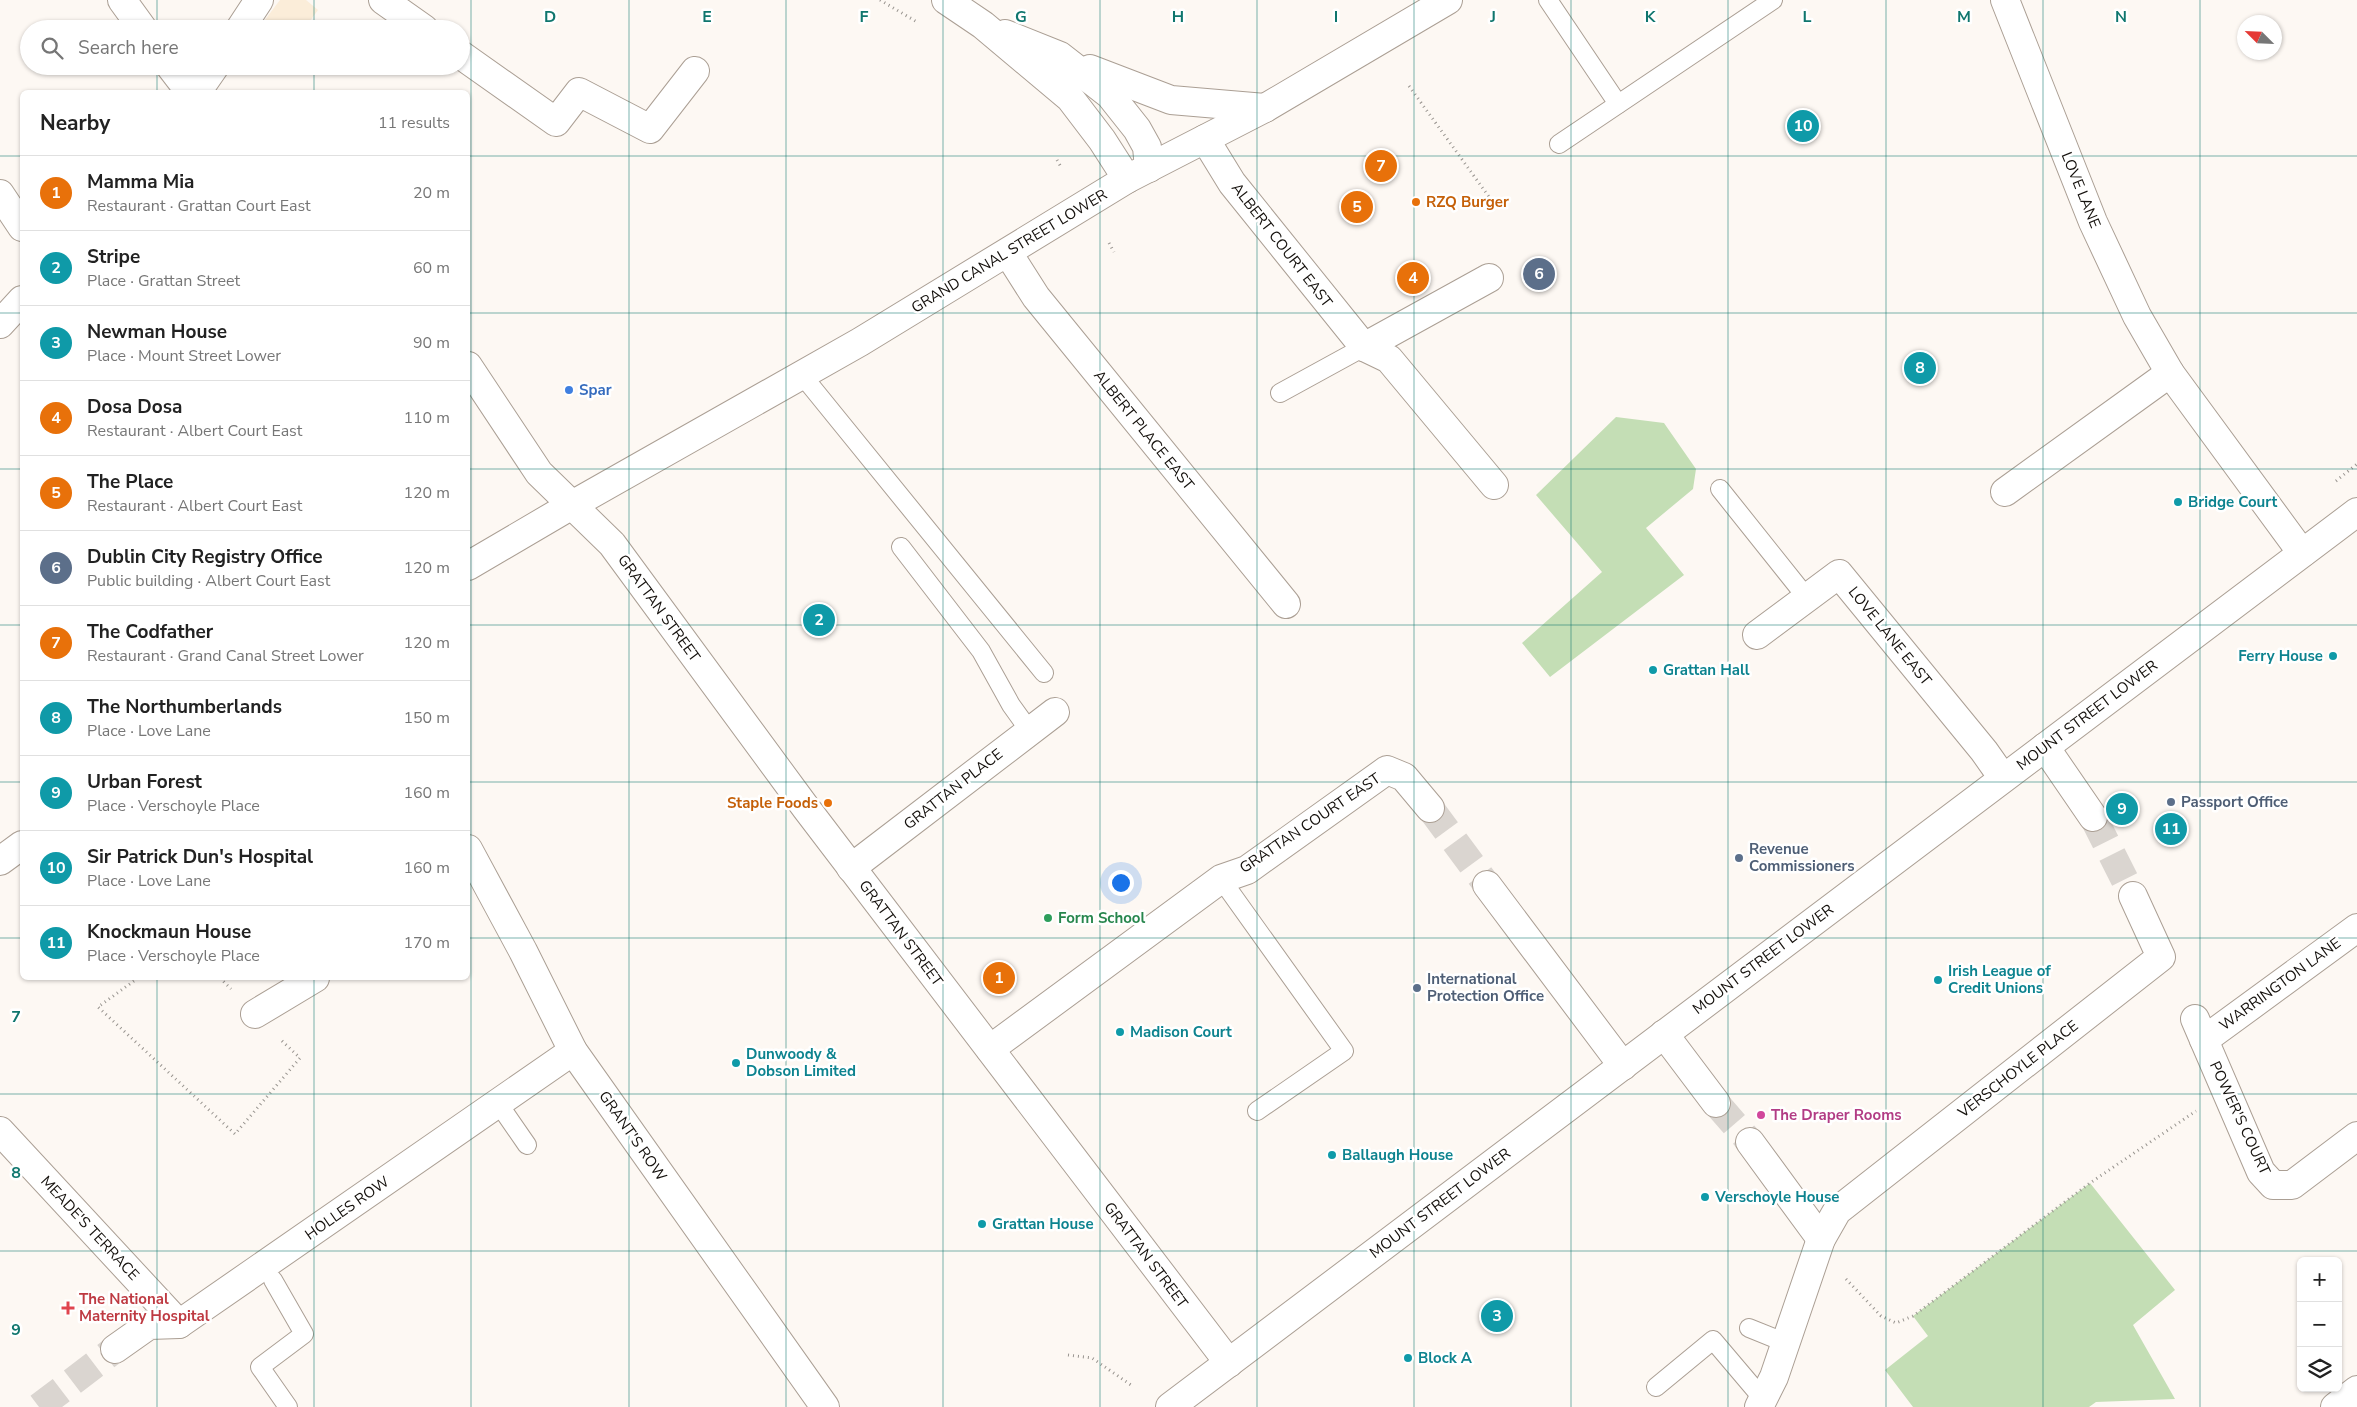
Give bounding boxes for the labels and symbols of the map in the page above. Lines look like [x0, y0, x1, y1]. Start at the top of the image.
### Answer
text: D [544, 6, 556, 28]
text: E [702, 6, 712, 28]
text: F [860, 6, 869, 28]
text: G [1015, 6, 1027, 28]
text: H [1172, 6, 1184, 28]
text: I [1334, 6, 1338, 28]
text: J [1489, 6, 1496, 28]
text: K [1645, 6, 1657, 28]
text: L [1803, 6, 1812, 28]
text: M [1957, 6, 1971, 28]
text: N [2115, 6, 2127, 28]
north arrow [2237, 15, 2282, 60]
pin: 10 [1787, 107, 1819, 145]
pin: 7 [1365, 147, 1397, 185]
street label: LOVE LANE [2057, 149, 2105, 231]
street label: ALBERT COURT EAST [1227, 179, 1337, 311]
street label: GRAND CANAL STREET LOWER [907, 184, 1111, 318]
pin: 5 [1341, 188, 1373, 226]
place label: RZQ Burger [1426, 192, 1509, 212]
marker: RZQ Burger [1410, 196, 1422, 208]
pin: 6 [1523, 255, 1555, 293]
pin: 4 [1397, 259, 1429, 297]
pin: 8 [1904, 349, 1936, 387]
street label: ALBERT PLACE EAST [1089, 366, 1199, 494]
place label: Spar [579, 380, 612, 400]
marker: Spar [563, 384, 575, 396]
place label: Bridge Court [2188, 492, 2278, 512]
marker: Bridge Court [2172, 496, 2184, 508]
street label: GRATTAN STREET [613, 550, 705, 666]
street label: LOVE LANE EAST [1844, 582, 1936, 690]
pin: 2 [803, 601, 835, 639]
place label: Ferry House [2238, 646, 2323, 666]
marker: Ferry House [2327, 650, 2339, 662]
street label: MOUNT STREET LOWER [2012, 655, 2162, 775]
place label: Grattan Hall [1663, 660, 1750, 680]
marker: Grattan Hall [1647, 664, 1659, 676]
street label: GRATTAN PLACE [899, 744, 1007, 834]
street label: GRATTAN COURT EAST [1236, 768, 1384, 878]
pin: 9 [2106, 790, 2138, 828]
place label: Passport Office [2181, 792, 2288, 812]
place label: Staple Foods [727, 793, 818, 813]
marker: Passport Office [2165, 796, 2177, 808]
marker: Staple Foods [822, 797, 834, 809]
pin: 11 [2155, 810, 2187, 848]
place label: Revenue Commissioners [1749, 839, 1855, 876]
marker: Revenue Commissioners [1733, 852, 1745, 864]
your location [1108, 870, 1134, 896]
street label: GRATTAN STREET [855, 876, 947, 990]
street label: MOUNT STREET LOWER [1688, 899, 1838, 1019]
place label: Form School [1058, 908, 1145, 928]
marker: Form School [1042, 912, 1054, 924]
street label: WARRINGTON LANE [2215, 933, 2345, 1035]
pin: 1 [983, 959, 1015, 997]
place label: Irish League of Credit Unions [1948, 961, 2051, 998]
place label: International Protection Office [1427, 969, 1544, 1006]
marker: Irish League of Credit Unions [1932, 974, 1944, 986]
marker: International Protection Office [1411, 982, 1423, 994]
text: 7 [11, 1006, 21, 1028]
street label: VERSCHOYLE PLACE [1953, 1016, 2082, 1123]
place label: Madison Court [1130, 1022, 1232, 1042]
marker: Madison Court [1114, 1026, 1126, 1038]
place label: Dunwoody & Dobson Limited [746, 1044, 856, 1081]
marker: Dunwoody & Dobson Limited [730, 1057, 742, 1069]
street label: POWER'S COURT [2205, 1058, 2275, 1178]
street label: GRANT'S ROW [594, 1087, 672, 1186]
place label: The Draper Rooms [1771, 1105, 1902, 1125]
marker: The Draper Rooms [1755, 1109, 1767, 1121]
street label: MOUNT STREET LOWER [1365, 1143, 1515, 1263]
place label: Ballaugh House [1342, 1145, 1453, 1165]
marker: Ballaugh House [1326, 1149, 1338, 1161]
text: 8 [11, 1162, 21, 1184]
street label: HOLLES ROW [301, 1171, 394, 1244]
street label: MEADE'S TERRACE [36, 1172, 144, 1284]
place label: Verschoyle House [1714, 1187, 1840, 1207]
marker: Verschoyle House [1699, 1191, 1711, 1203]
street label: GRATTAN STREET [1100, 1198, 1192, 1312]
place label: Grattan House [992, 1214, 1094, 1234]
marker: Grattan House [976, 1218, 988, 1230]
place label: The National Maternity Hospital [79, 1289, 210, 1326]
pin: 3 [1481, 1297, 1513, 1335]
marker: The National Maternity Hospital [61, 1301, 75, 1315]
text: 9 [11, 1319, 21, 1341]
place label: Block A [1418, 1348, 1473, 1368]
marker: Block A [1402, 1352, 1414, 1364]

